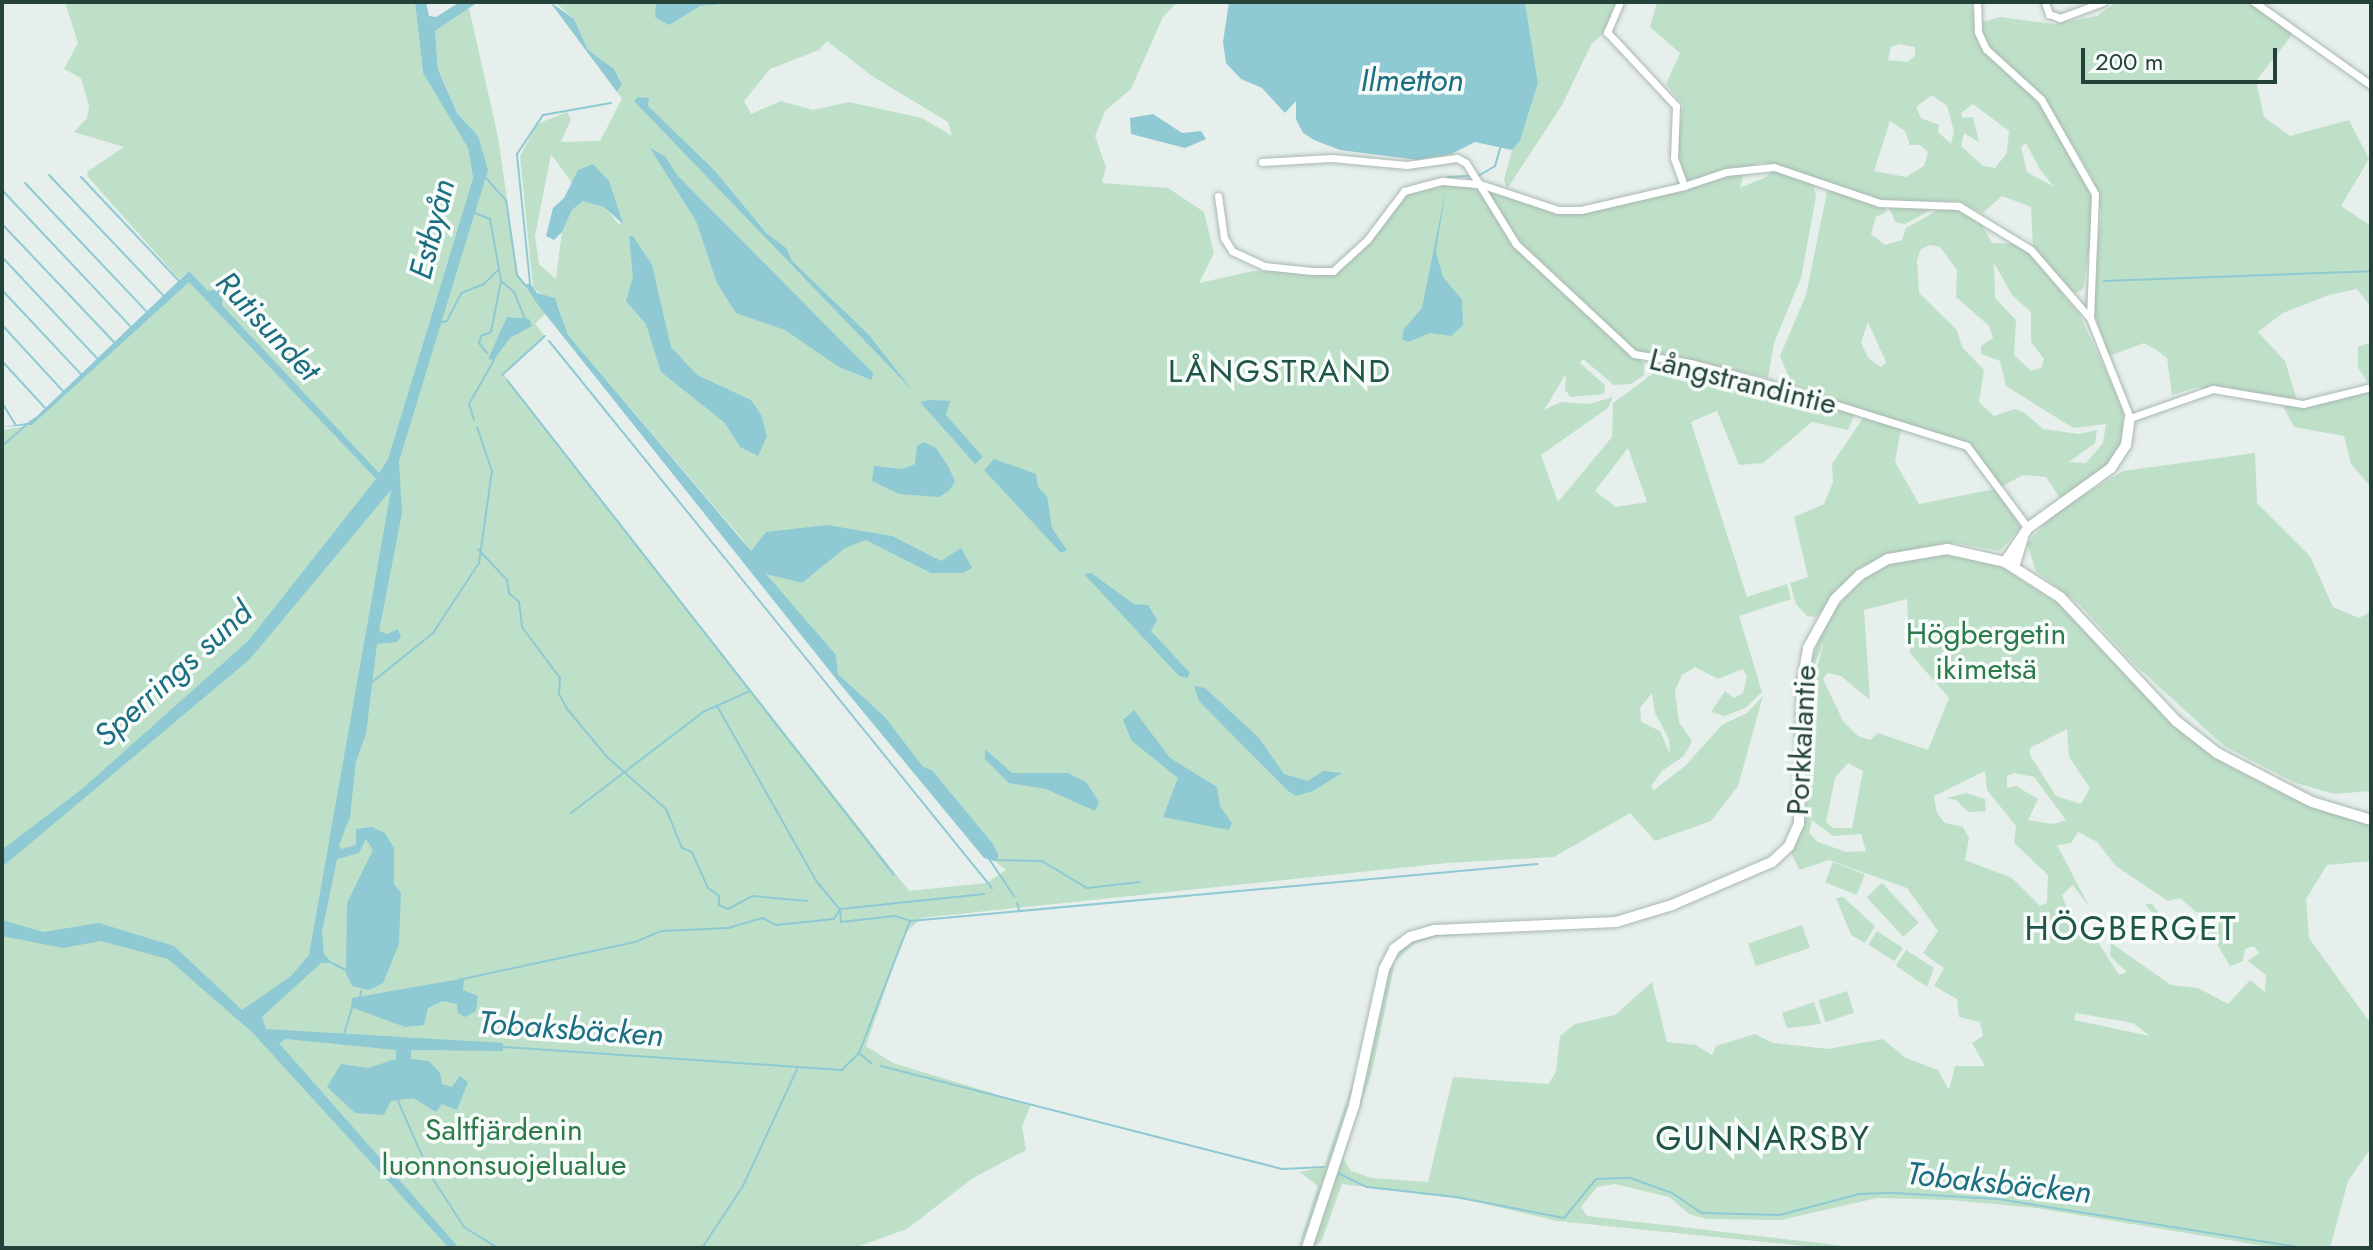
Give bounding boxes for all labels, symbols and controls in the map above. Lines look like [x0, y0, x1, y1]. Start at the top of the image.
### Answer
scale bar [2085, 32, 2281, 82]
text: 200 m [2095, 44, 2163, 79]
water label: Ilmetton [1360, 61, 1464, 99]
water label: Estbyån [401, 175, 463, 283]
water label: Rutisundet [208, 263, 328, 389]
street label: Långstrandintie [1646, 341, 1840, 423]
district label: LÅNGSTRAND [1168, 352, 1392, 390]
water label: Sperrings sund [86, 593, 260, 755]
park label: Högbergetin ikimetsä [1906, 616, 2066, 686]
street label: Porkkalantie [1780, 664, 1824, 816]
district label: HÖGBERGET [2024, 909, 2238, 949]
water label: Tobaksbäcken [477, 1003, 665, 1055]
park label: Saltfjärdenin luonnonsuojelualue [381, 1112, 627, 1182]
district label: GUNNARSBY [1655, 1119, 1871, 1159]
water label: Tobaksbäcken [1905, 1154, 2093, 1212]

